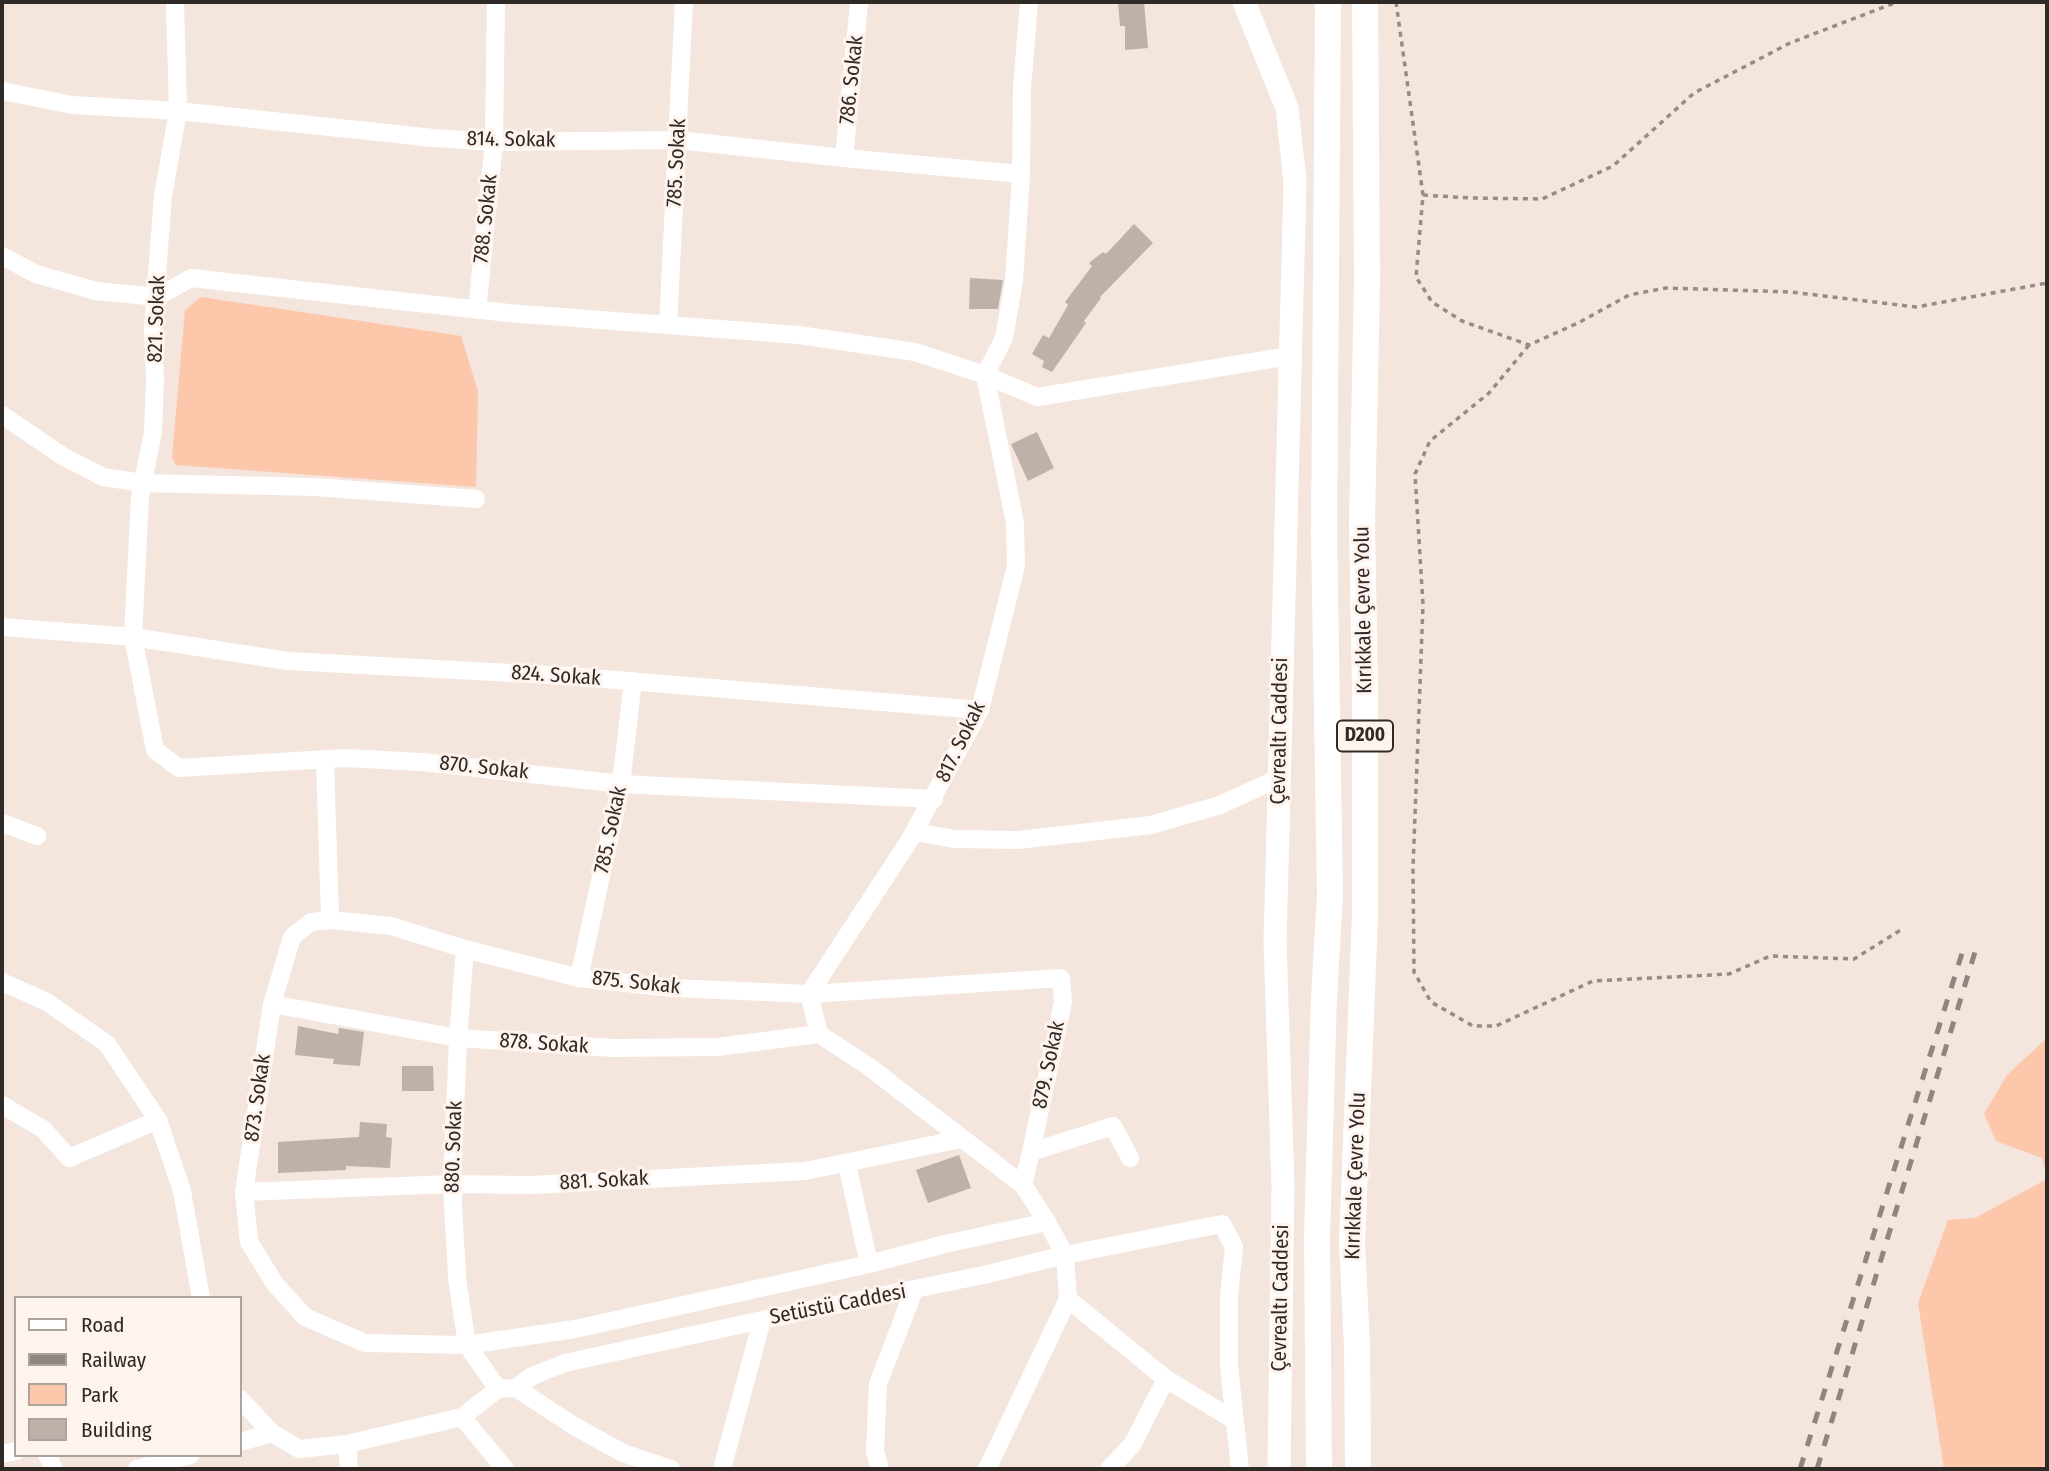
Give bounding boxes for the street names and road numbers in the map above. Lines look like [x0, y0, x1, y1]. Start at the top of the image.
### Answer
street label: 786. Sokak [835, 34, 869, 126]
street label: 785. Sokak [662, 118, 692, 208]
street label: 814. Sokak [466, 127, 556, 153]
street label: 788. Sokak [469, 173, 503, 265]
street label: 821. Sokak [143, 275, 171, 363]
street label: Kırıkkale Çevre Yolu [1350, 526, 1378, 694]
street label: Çevrealtı Caddesi [1266, 657, 1294, 805]
street label: 824. Sokak [510, 660, 602, 692]
street label: 817. Sokak [931, 697, 991, 787]
road number: D200 [1337, 720, 1393, 751]
street label: 870. Sokak [438, 751, 530, 785]
street label: 785. Sokak [589, 784, 633, 876]
street label: 875. Sokak [591, 966, 681, 1000]
street label: 879. Sokak [1027, 1019, 1071, 1111]
street label: 878. Sokak [499, 1028, 589, 1060]
street label: 873. Sokak [239, 1052, 277, 1144]
street label: Kırıkkale Çevre Yolu [1340, 1092, 1372, 1260]
street label: 880. Sokak [440, 1100, 468, 1194]
street label: 881. Sokak [559, 1166, 649, 1196]
street label: Çevrealtı Caddesi [1267, 1224, 1295, 1372]
street label: Setüstü Caddesi [768, 1279, 908, 1331]

